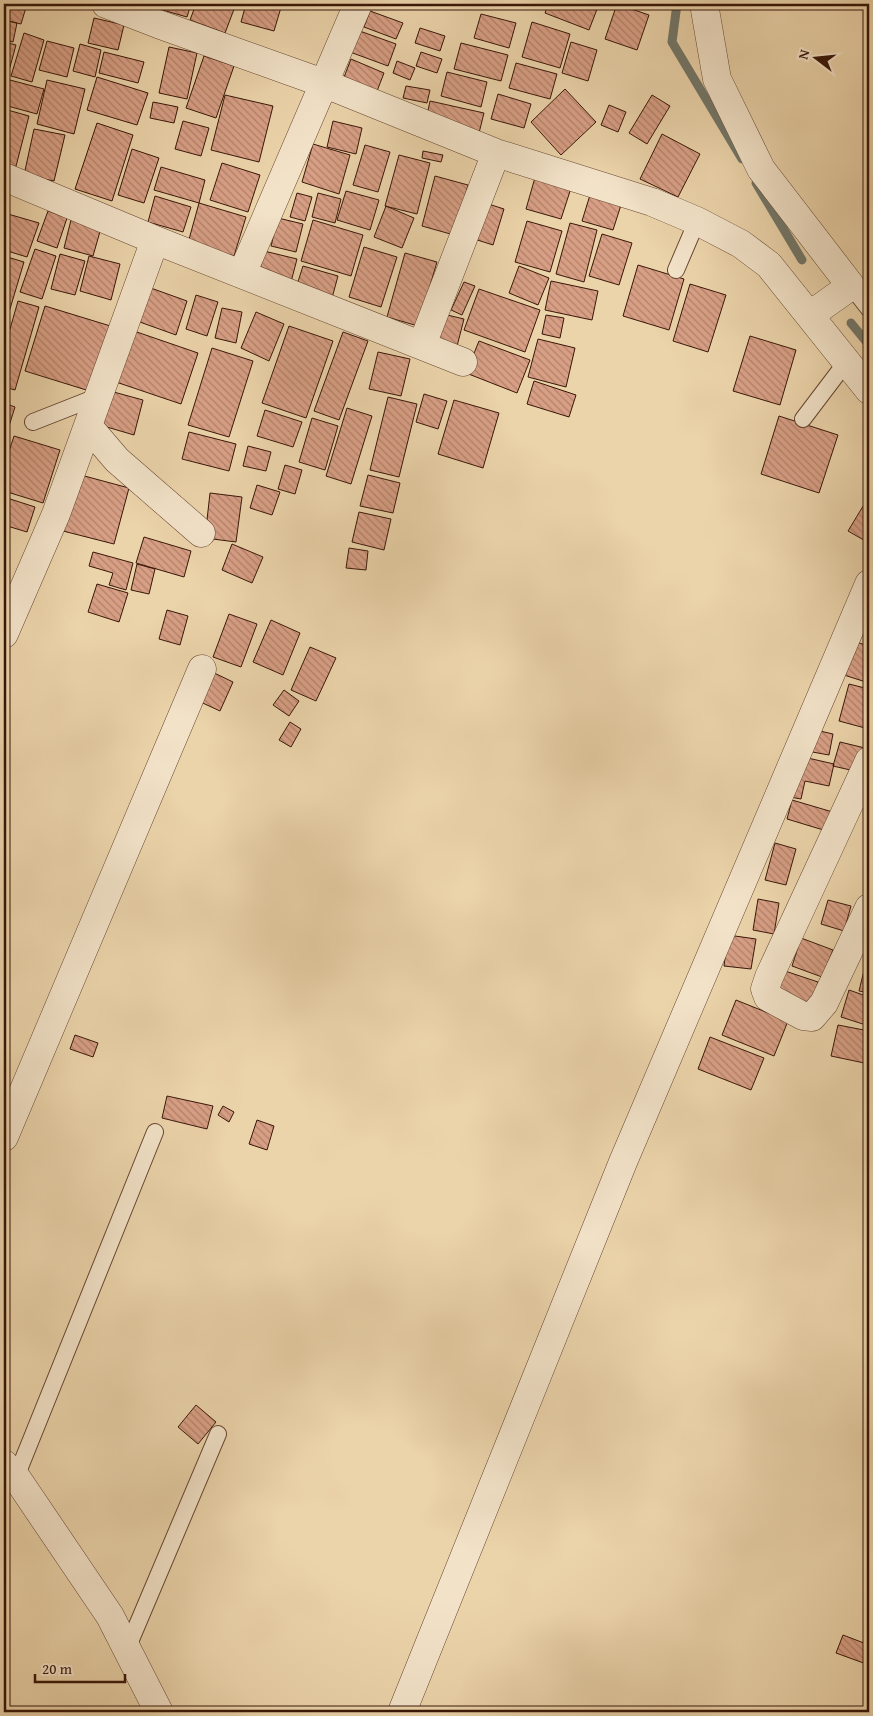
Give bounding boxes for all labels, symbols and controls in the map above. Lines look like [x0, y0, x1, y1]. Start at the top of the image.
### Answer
north arrow [790, 32, 840, 82]
text: N [793, 47, 815, 62]
scale bar [35, 1651, 125, 1683]
text: 20 m [42, 1658, 73, 1679]

